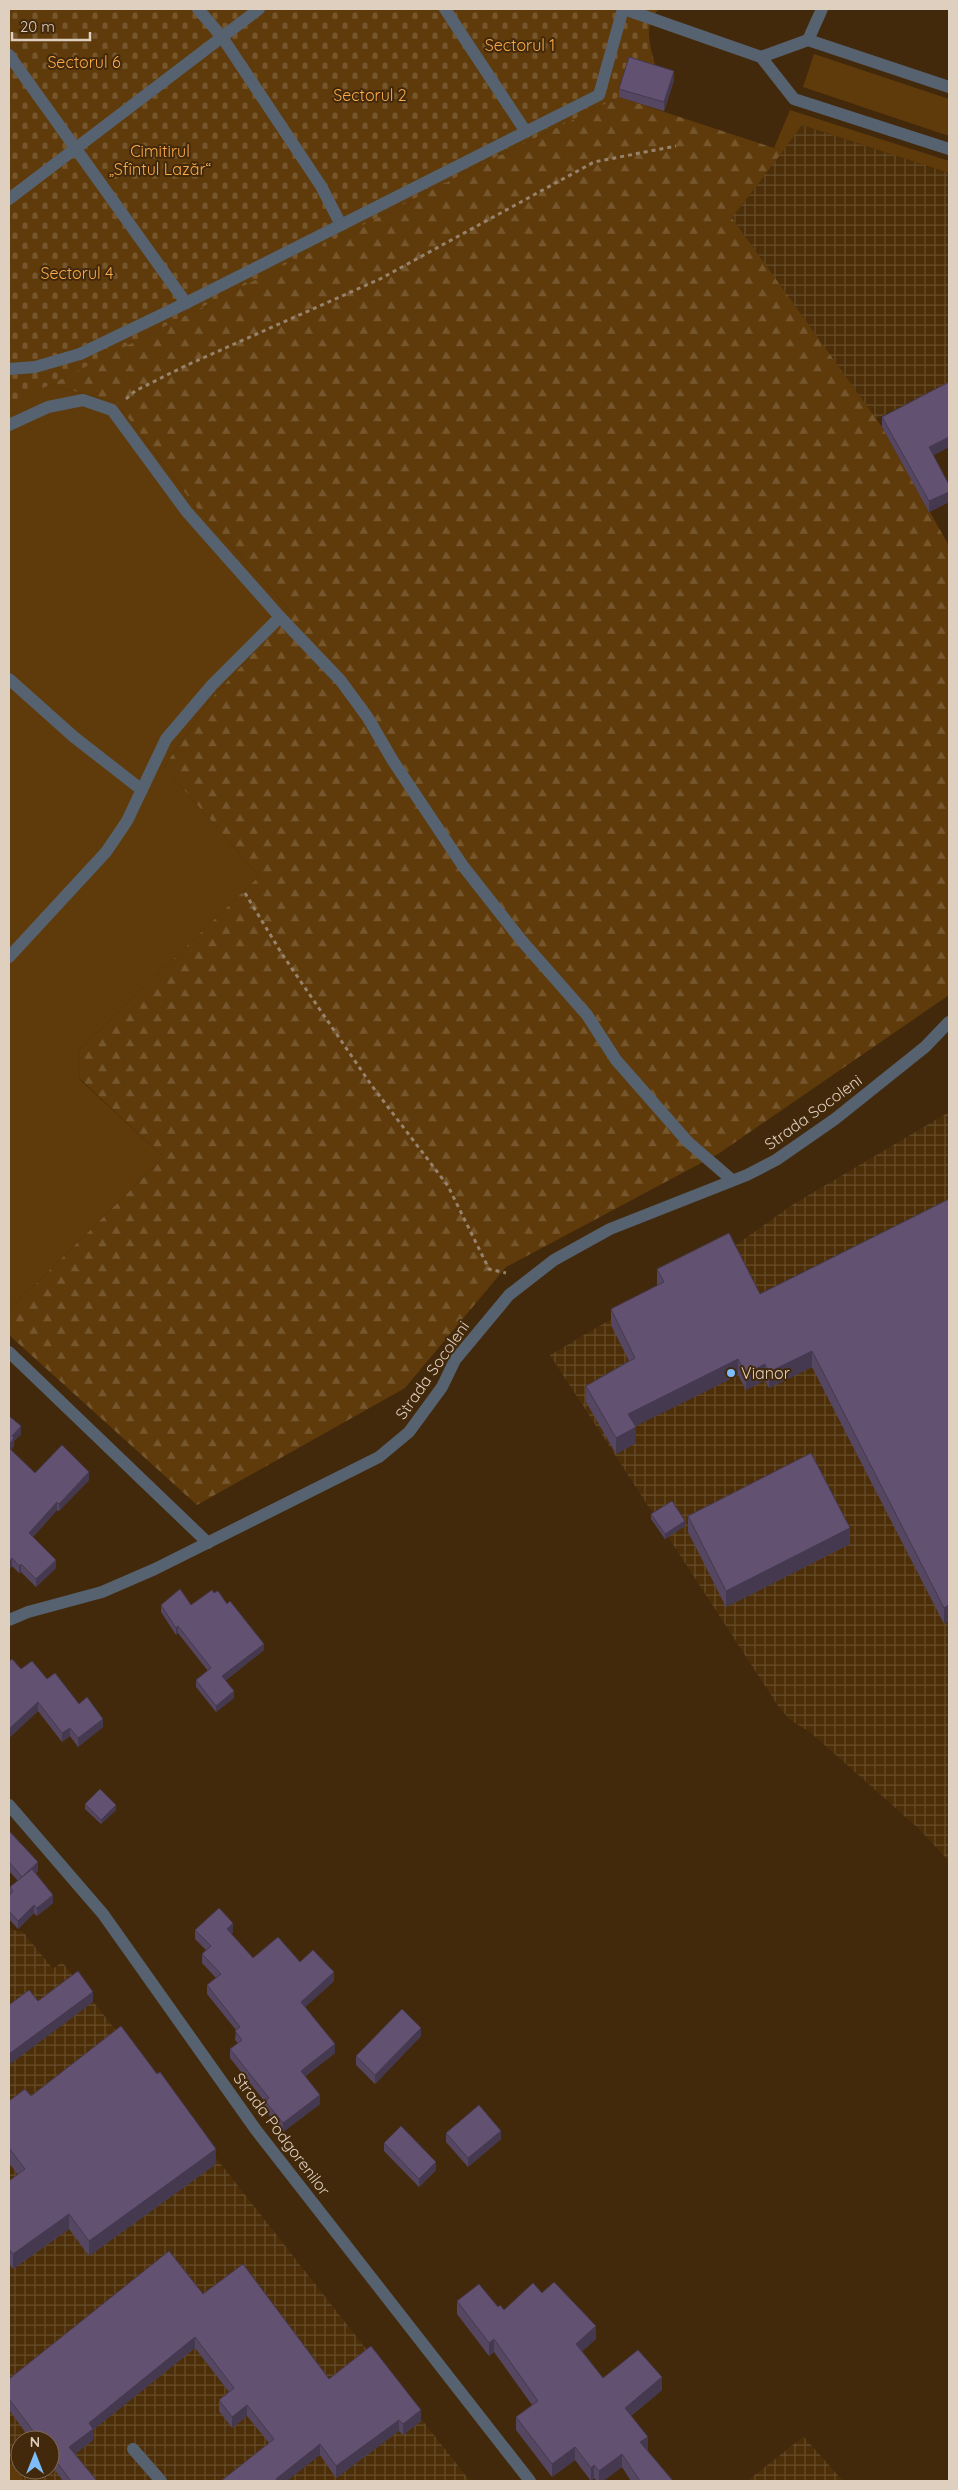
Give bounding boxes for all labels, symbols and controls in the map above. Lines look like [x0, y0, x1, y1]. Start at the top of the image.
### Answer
scale bar [12, 10, 90, 42]
text: 20 m [20, 17, 55, 36]
park label: Sectorul 1 [485, 35, 555, 55]
park label: Sectorul 6 [47, 52, 121, 72]
park label: Sectorul 2 [333, 85, 407, 105]
park label: Cimitirul „Sfîntul Lazăr“ [109, 141, 212, 179]
park label: Sectorul 4 [40, 263, 114, 283]
street label: Strada Socoleni [760, 1070, 866, 1154]
street label: Strada Socoleni [391, 1317, 473, 1423]
place label: Vianor [741, 1363, 790, 1383]
marker: Vianor [725, 1367, 737, 1379]
street label: Strada Podgorenilor [229, 2069, 335, 2199]
north arrow [10, 2430, 60, 2480]
text: N [30, 2433, 40, 2451]

